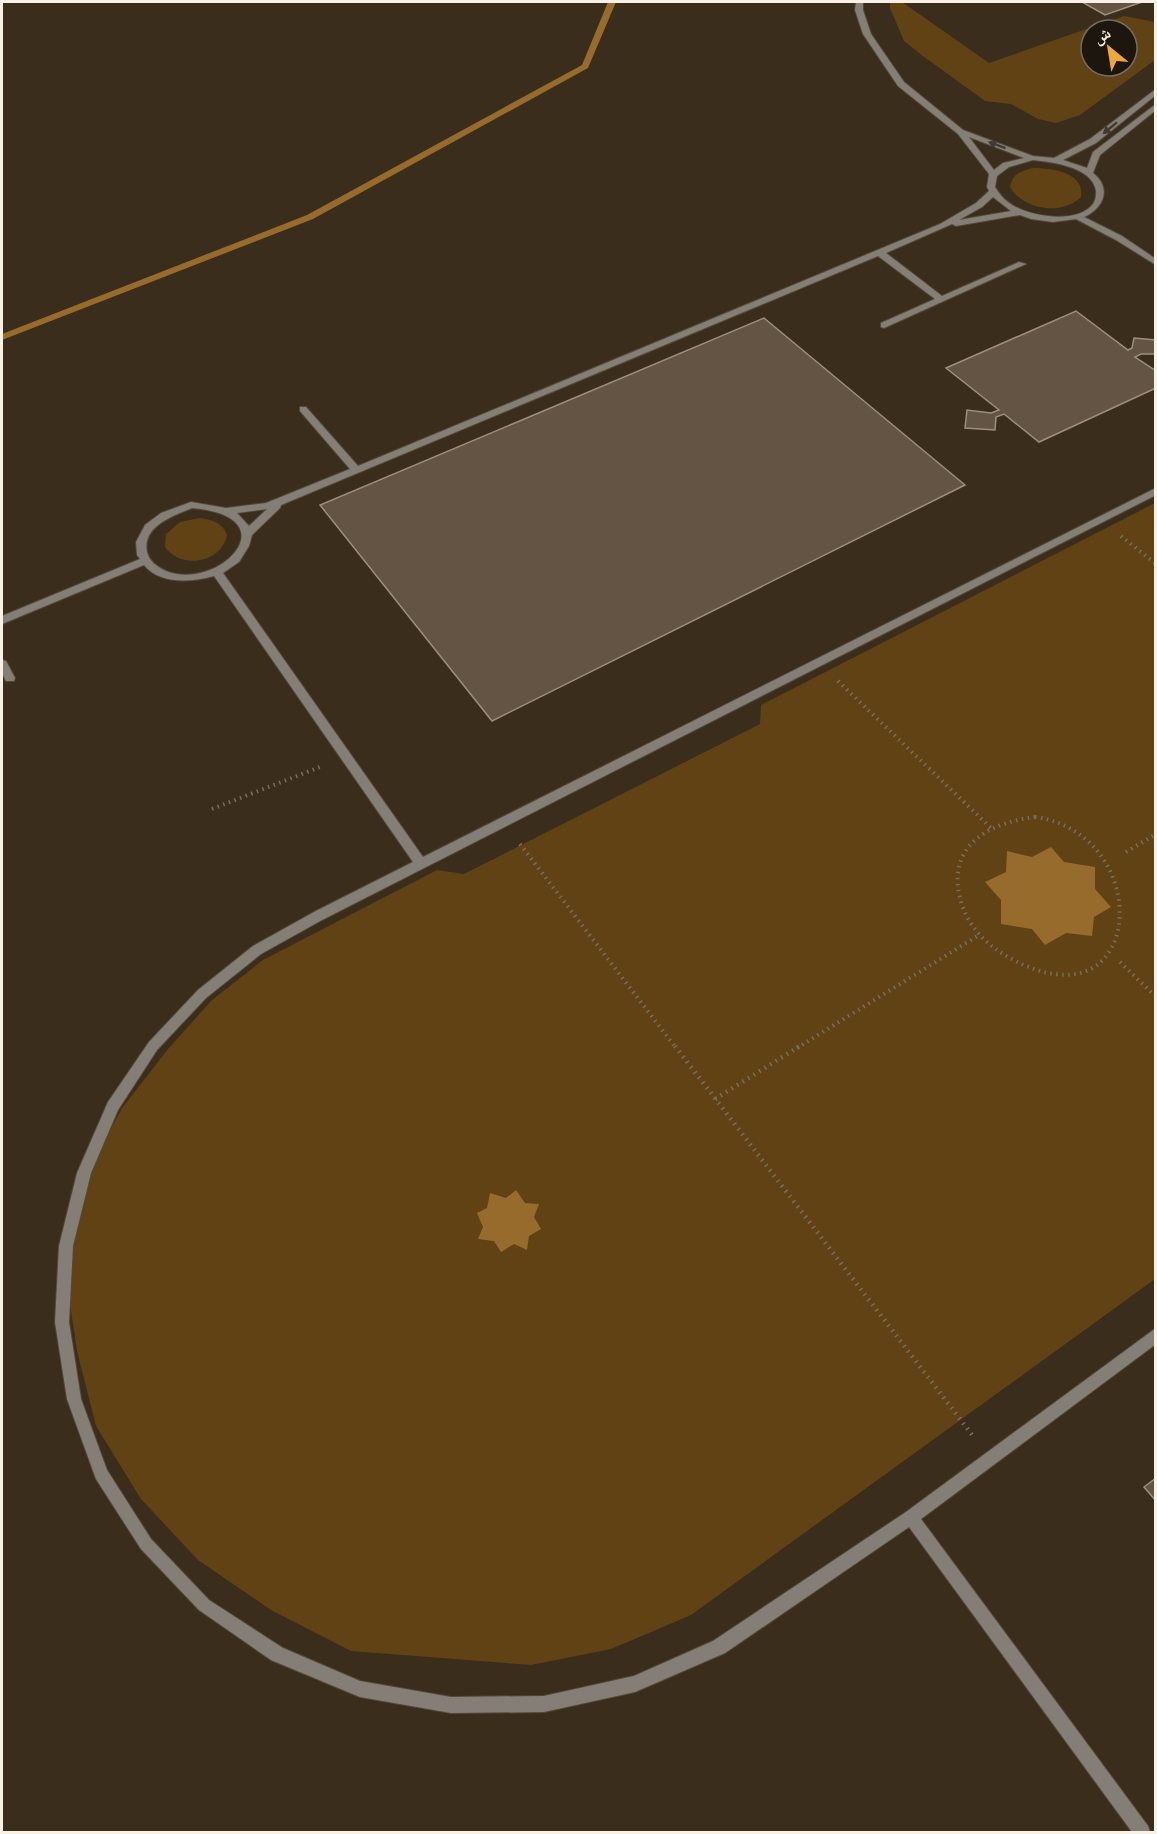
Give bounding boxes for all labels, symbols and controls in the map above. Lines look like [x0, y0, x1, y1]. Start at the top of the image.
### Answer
north arrow [1079, 18, 1139, 78]
text: ش [1088, 19, 1114, 49]
one-way arrow [1102, 121, 1118, 134]
one-way arrow [988, 139, 1006, 149]

